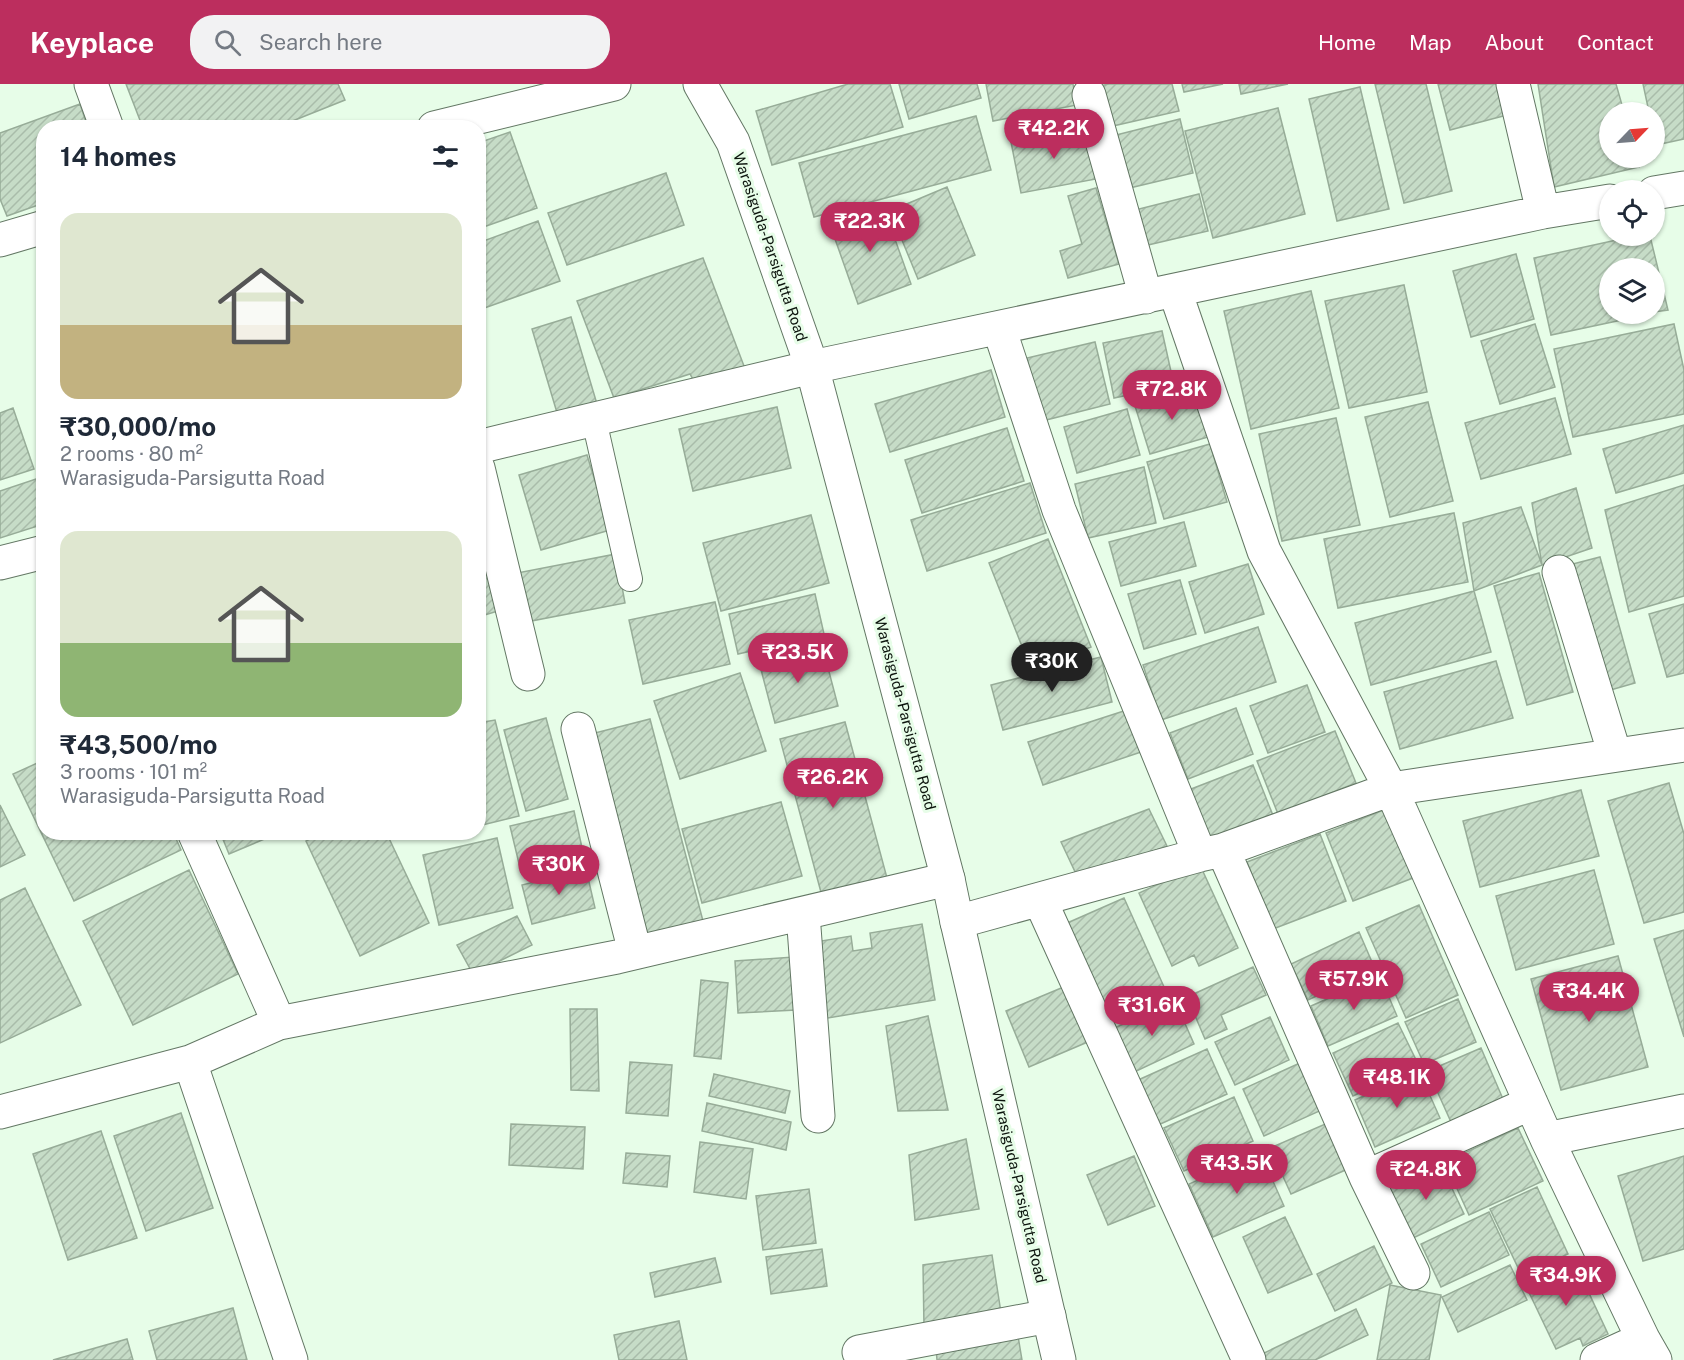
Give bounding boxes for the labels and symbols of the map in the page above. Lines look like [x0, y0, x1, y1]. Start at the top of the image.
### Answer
north arrow [1599, 102, 1665, 168]
pin: ₹42.2K [1005, 109, 1103, 160]
street label: Warasiguda-Parsigutta Road [730, 150, 811, 344]
pin: ₹22.3K [821, 202, 919, 253]
pin: ₹72.8K [1123, 370, 1221, 421]
street label: Warasiguda-Parsigutta Road [872, 616, 939, 812]
pin: ₹23.5K [749, 633, 847, 684]
pin: ₹30K [1016, 642, 1088, 693]
pin: ₹26.2K [784, 758, 882, 809]
pin: ₹30K [523, 845, 595, 896]
pin: ₹57.9K [1305, 960, 1403, 1011]
pin: ₹34.4K [1540, 972, 1638, 1023]
pin: ₹31.6K [1103, 986, 1201, 1037]
pin: ₹48.1K [1348, 1058, 1446, 1109]
street label: Warasiguda-Parsigutta Road [989, 1087, 1050, 1285]
pin: ₹43.5K [1188, 1144, 1286, 1195]
pin: ₹24.8K [1377, 1150, 1475, 1201]
pin: ₹34.9K [1517, 1256, 1615, 1307]

